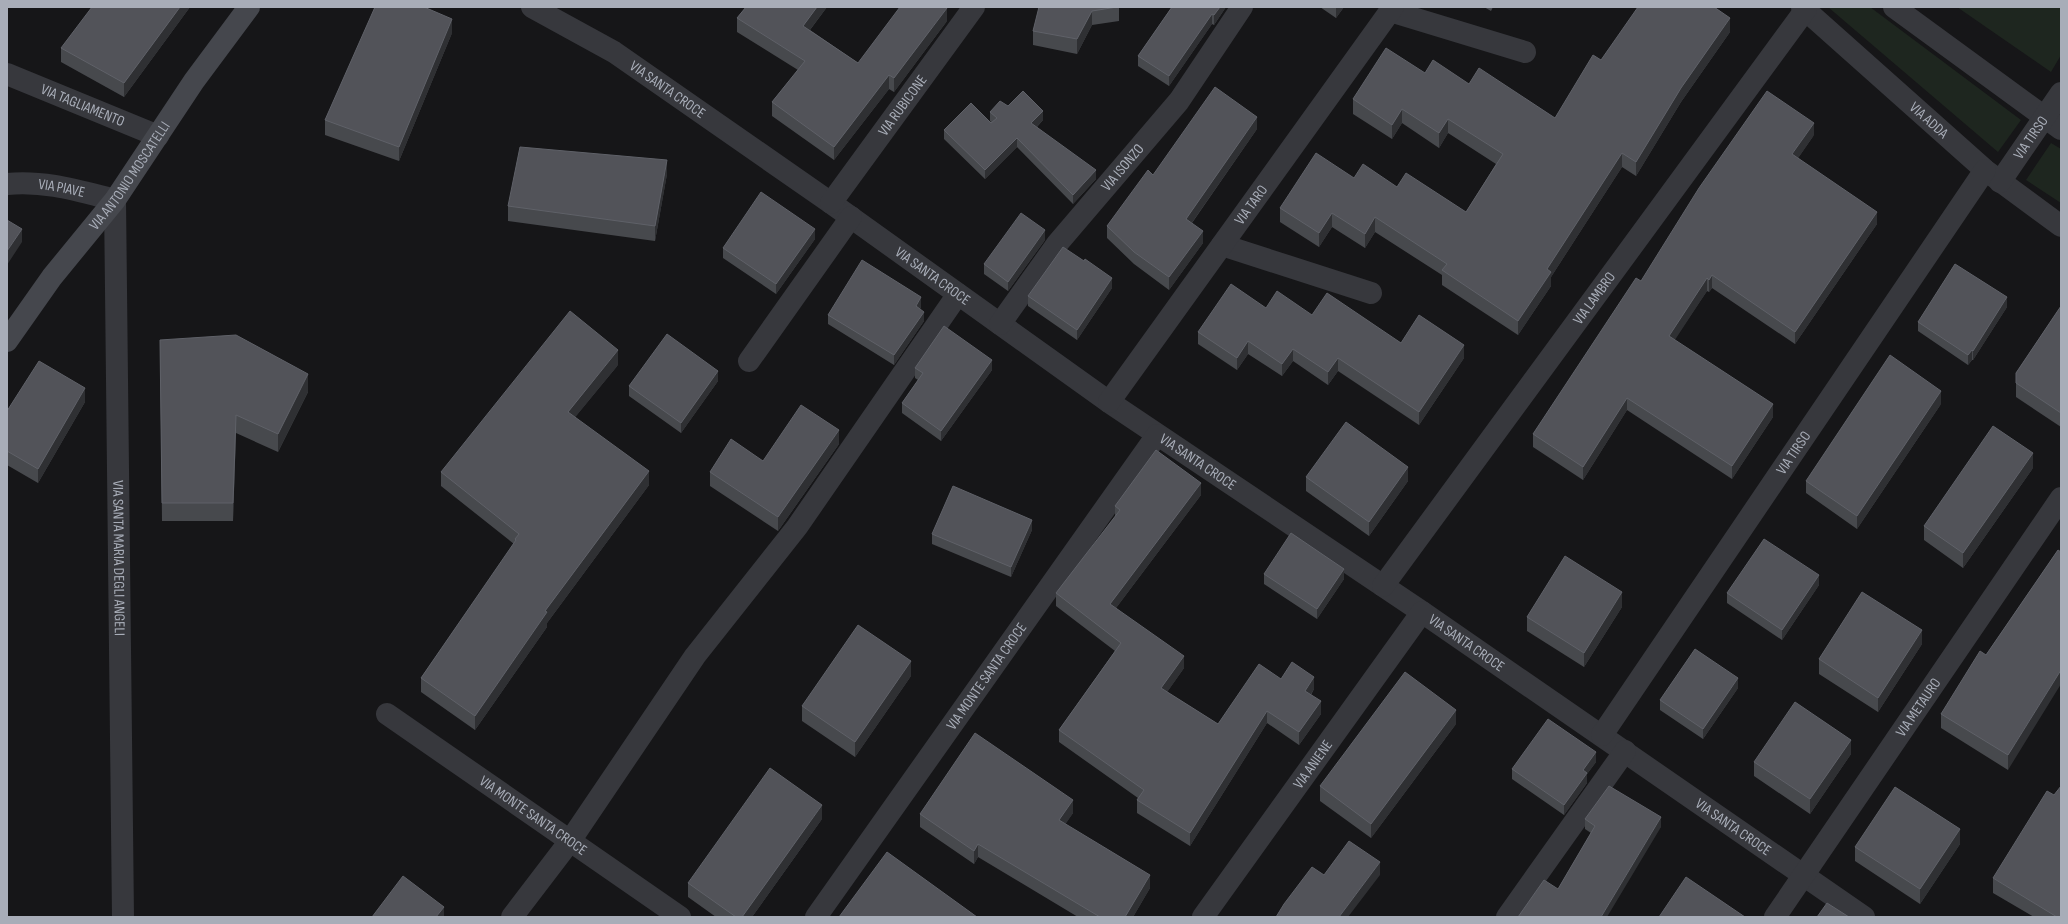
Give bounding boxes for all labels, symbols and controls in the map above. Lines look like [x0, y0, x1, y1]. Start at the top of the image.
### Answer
street label: VIA SANTA CROCE [626, 56, 709, 122]
street label: VIA RUBICONE [874, 71, 931, 140]
street label: VIA TAGLIAMENTO [38, 79, 128, 131]
street label: VIA ADDA [1905, 98, 1953, 143]
street label: VIA TIRSO [2009, 112, 2052, 163]
street label: VIA ANTONIO MOSCATELLI [85, 118, 174, 234]
street label: VIA ISONZO [1097, 140, 1148, 195]
street label: VIA PIAVE [37, 174, 87, 201]
street label: VIA TARO [1230, 181, 1272, 228]
street label: VIA SANTA CROCE [891, 242, 974, 309]
street label: VIA LAMBRO [1569, 268, 1620, 328]
street label: VIA TIRSO [1772, 427, 1815, 478]
street label: VIA SANTA CROCE [1156, 429, 1240, 494]
street label: VIA SANTA MARIA DEGLI ANGELI [109, 480, 129, 636]
street label: VIA SANTA CROCE [1425, 610, 1508, 676]
street label: VIA MONTE SANTA CROCE [942, 619, 1031, 734]
street label: VIA METAURO [1891, 674, 1945, 740]
street label: VIA ANIENE [1289, 736, 1337, 792]
street label: VIA MONTE SANTA CROCE [476, 771, 591, 859]
street label: VIA SANTA CROCE [1692, 794, 1775, 860]

